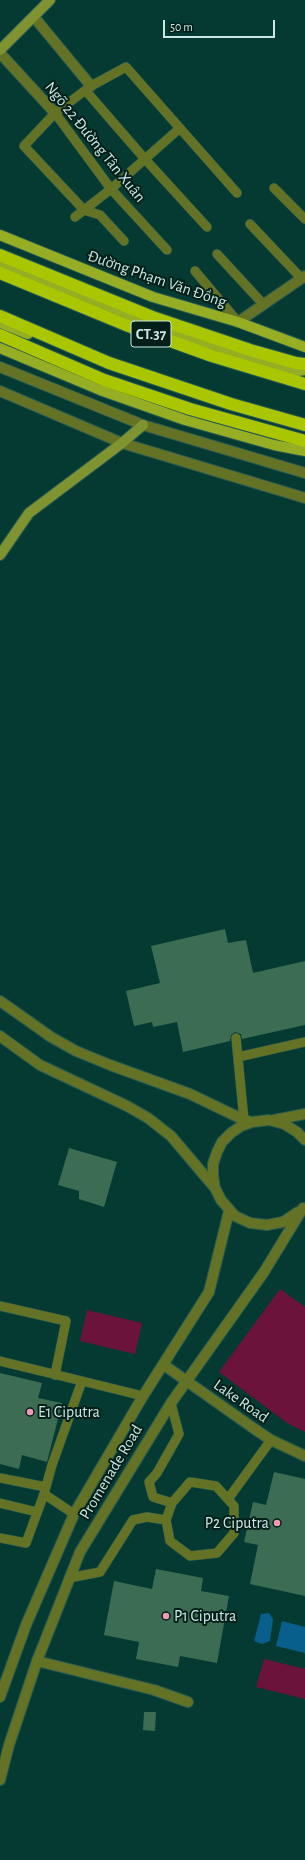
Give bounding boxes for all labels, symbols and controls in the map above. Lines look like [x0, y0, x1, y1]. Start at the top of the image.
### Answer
scale bar [165, 12, 277, 38]
text: 50 m [170, 21, 193, 33]
street label: Ngõ 22 Đường Tân Xuân [40, 78, 150, 206]
street label: Đường Phạm Văn Đồng [85, 246, 229, 312]
road number: CT.37 [131, 321, 171, 347]
street label: Lake Road [210, 1375, 272, 1427]
place label: E1 Ciputra [38, 1402, 100, 1422]
marker: E1 Ciputra [25, 1407, 35, 1417]
street label: Promenade Road [75, 1421, 147, 1523]
place label: P2 Ciputra [205, 1513, 269, 1533]
marker: P2 Ciputra [272, 1518, 282, 1528]
place label: P1 Ciputra [174, 1606, 236, 1626]
marker: P1 Ciputra [161, 1611, 171, 1621]

